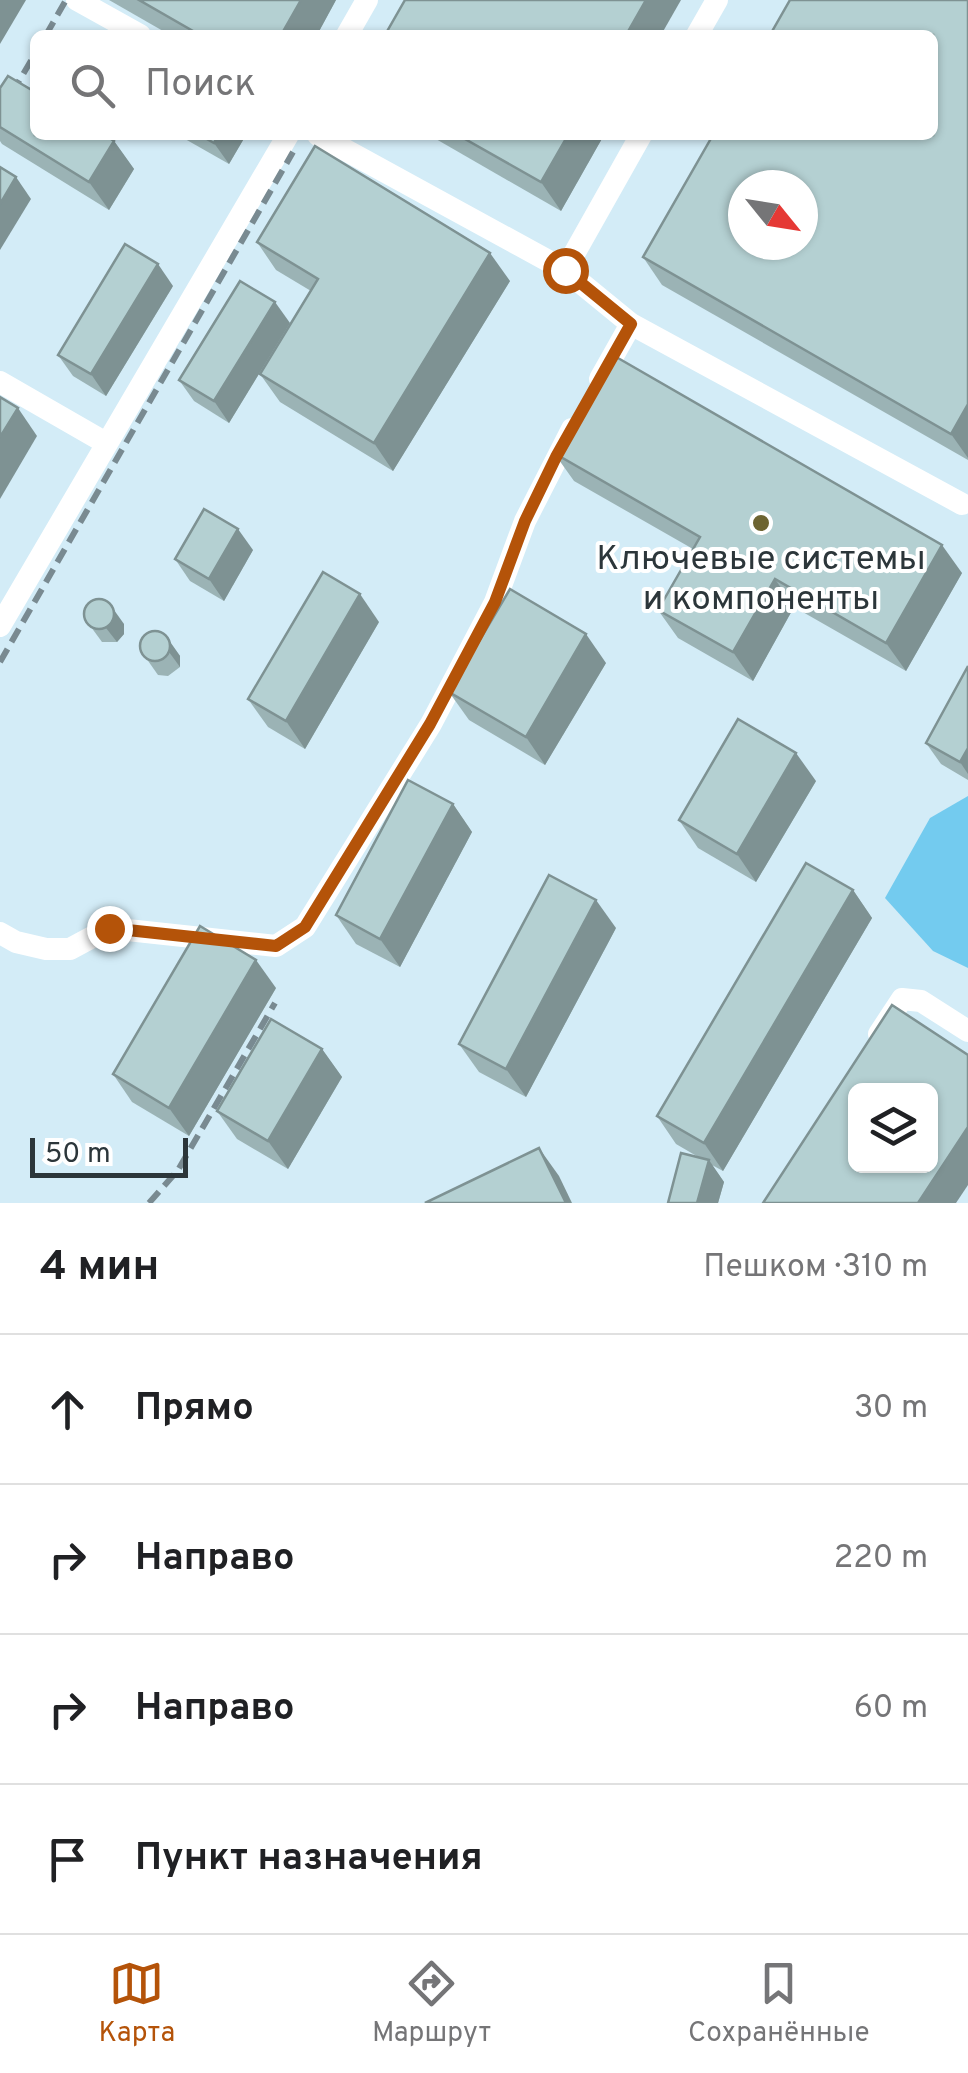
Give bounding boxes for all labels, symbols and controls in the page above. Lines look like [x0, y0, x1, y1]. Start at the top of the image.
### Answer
search box [30, 30, 938, 140]
icon: search [65, 58, 120, 113]
text: Поиск [145, 61, 256, 110]
north arrow [728, 170, 818, 260]
route start [543, 248, 589, 294]
marker: Ключевые системы и компоненты [750, 512, 772, 534]
place label: Ключевые системы и компоненты [596, 538, 926, 622]
route end [87, 906, 133, 952]
map controls [848, 1083, 938, 1173]
button: layers [848, 1083, 938, 1173]
scale bar [30, 1133, 188, 1178]
text: 50 m [45, 1137, 111, 1173]
text: 4 мин [40, 1242, 159, 1295]
text: Пешком · 310 m [703, 1248, 928, 1288]
icon: ahead [40, 1382, 95, 1437]
text: Прямо [135, 1385, 254, 1434]
text: 30 m [854, 1389, 928, 1429]
icon: right [40, 1532, 95, 1587]
text: Направо [135, 1535, 295, 1584]
text: 220 m [834, 1539, 928, 1579]
icon: right [40, 1682, 95, 1737]
text: Направо [135, 1685, 295, 1734]
text: 60 m [854, 1689, 928, 1729]
icon: arrive [40, 1832, 95, 1887]
text: Пункт назначения [135, 1835, 483, 1884]
tab: Карта [98, 1956, 175, 2052]
tab: Маршрут [372, 1956, 491, 2052]
tab: Сохранённые [688, 1956, 870, 2052]

